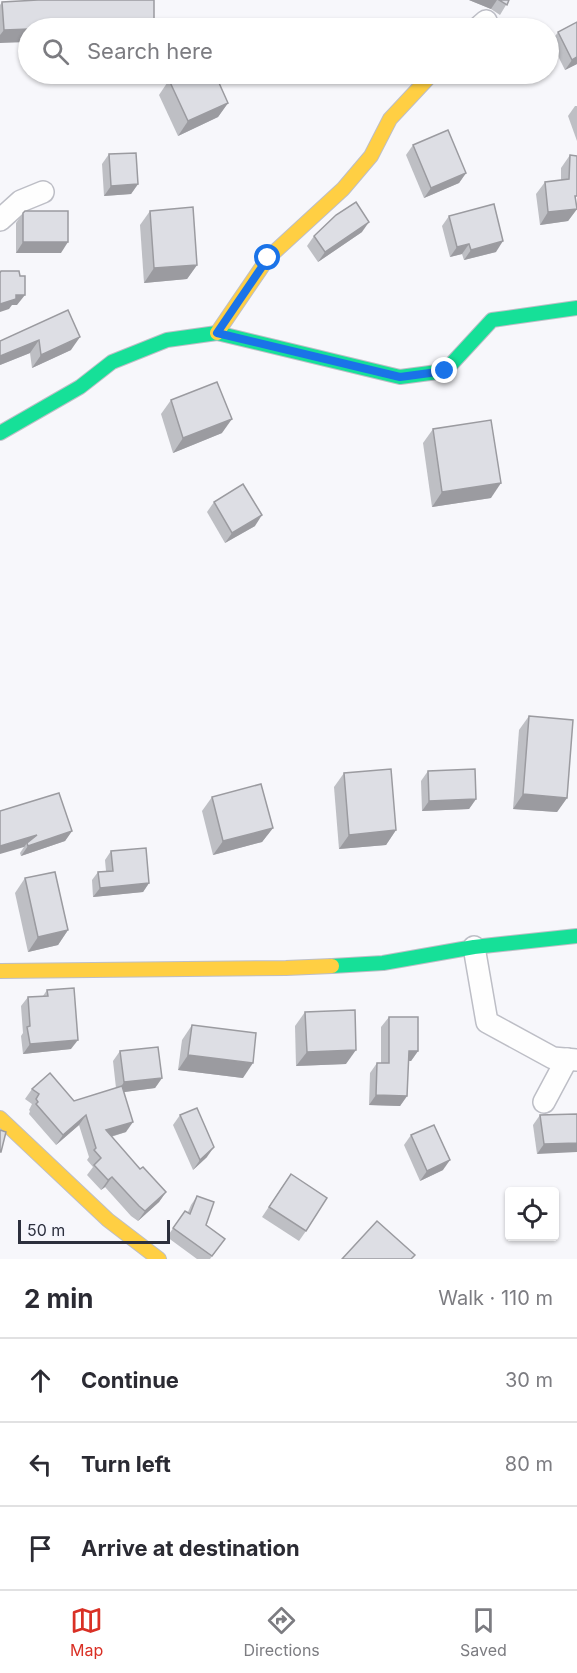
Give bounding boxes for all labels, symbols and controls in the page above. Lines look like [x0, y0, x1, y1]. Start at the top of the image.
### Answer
search box [18, 18, 559, 84]
icon: search [39, 35, 72, 68]
text: Search here [87, 38, 213, 64]
route start [254, 244, 280, 270]
route end [431, 357, 457, 383]
map controls [505, 1187, 559, 1241]
button: locate [505, 1187, 559, 1241]
scale bar [18, 1217, 170, 1244]
text: 50 m [27, 1220, 65, 1240]
text: 2 min [24, 1283, 94, 1314]
text: Walk · 110 m [438, 1286, 553, 1310]
icon: ahead [24, 1364, 57, 1397]
text: Continue [81, 1367, 179, 1393]
text: 30 m [505, 1368, 553, 1392]
icon: left [24, 1448, 57, 1481]
text: Turn left [81, 1451, 171, 1477]
text: 80 m [505, 1452, 553, 1476]
icon: arrive [24, 1532, 57, 1565]
text: Arrive at destination [81, 1535, 300, 1561]
tab: Map [70, 1604, 103, 1660]
tab: Directions [244, 1604, 320, 1660]
tab: Saved [460, 1604, 507, 1660]

